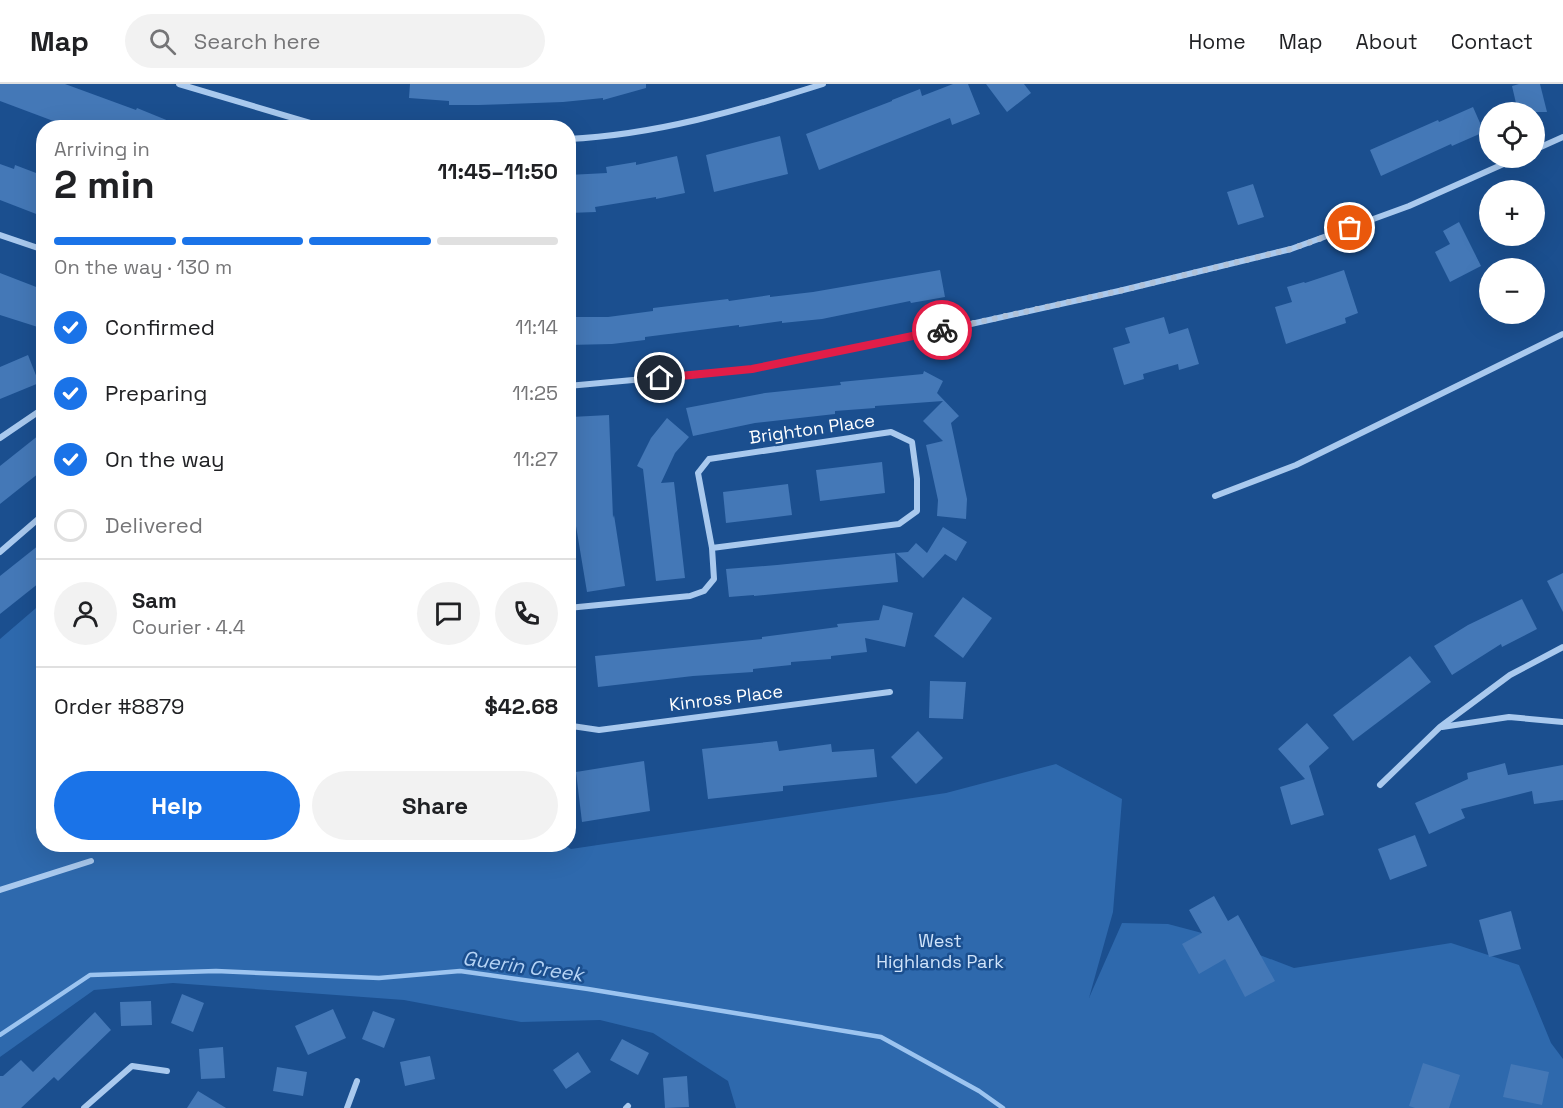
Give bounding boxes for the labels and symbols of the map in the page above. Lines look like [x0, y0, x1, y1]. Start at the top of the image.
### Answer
pin [1324, 202, 1375, 253]
courier [912, 300, 972, 360]
pin [634, 352, 685, 403]
street label: Brighton Place [747, 408, 876, 449]
street label: Kinross Place [668, 679, 784, 716]
park label: West Highlands Park [876, 929, 1004, 973]
water label: Guerin Creek [461, 945, 587, 988]

